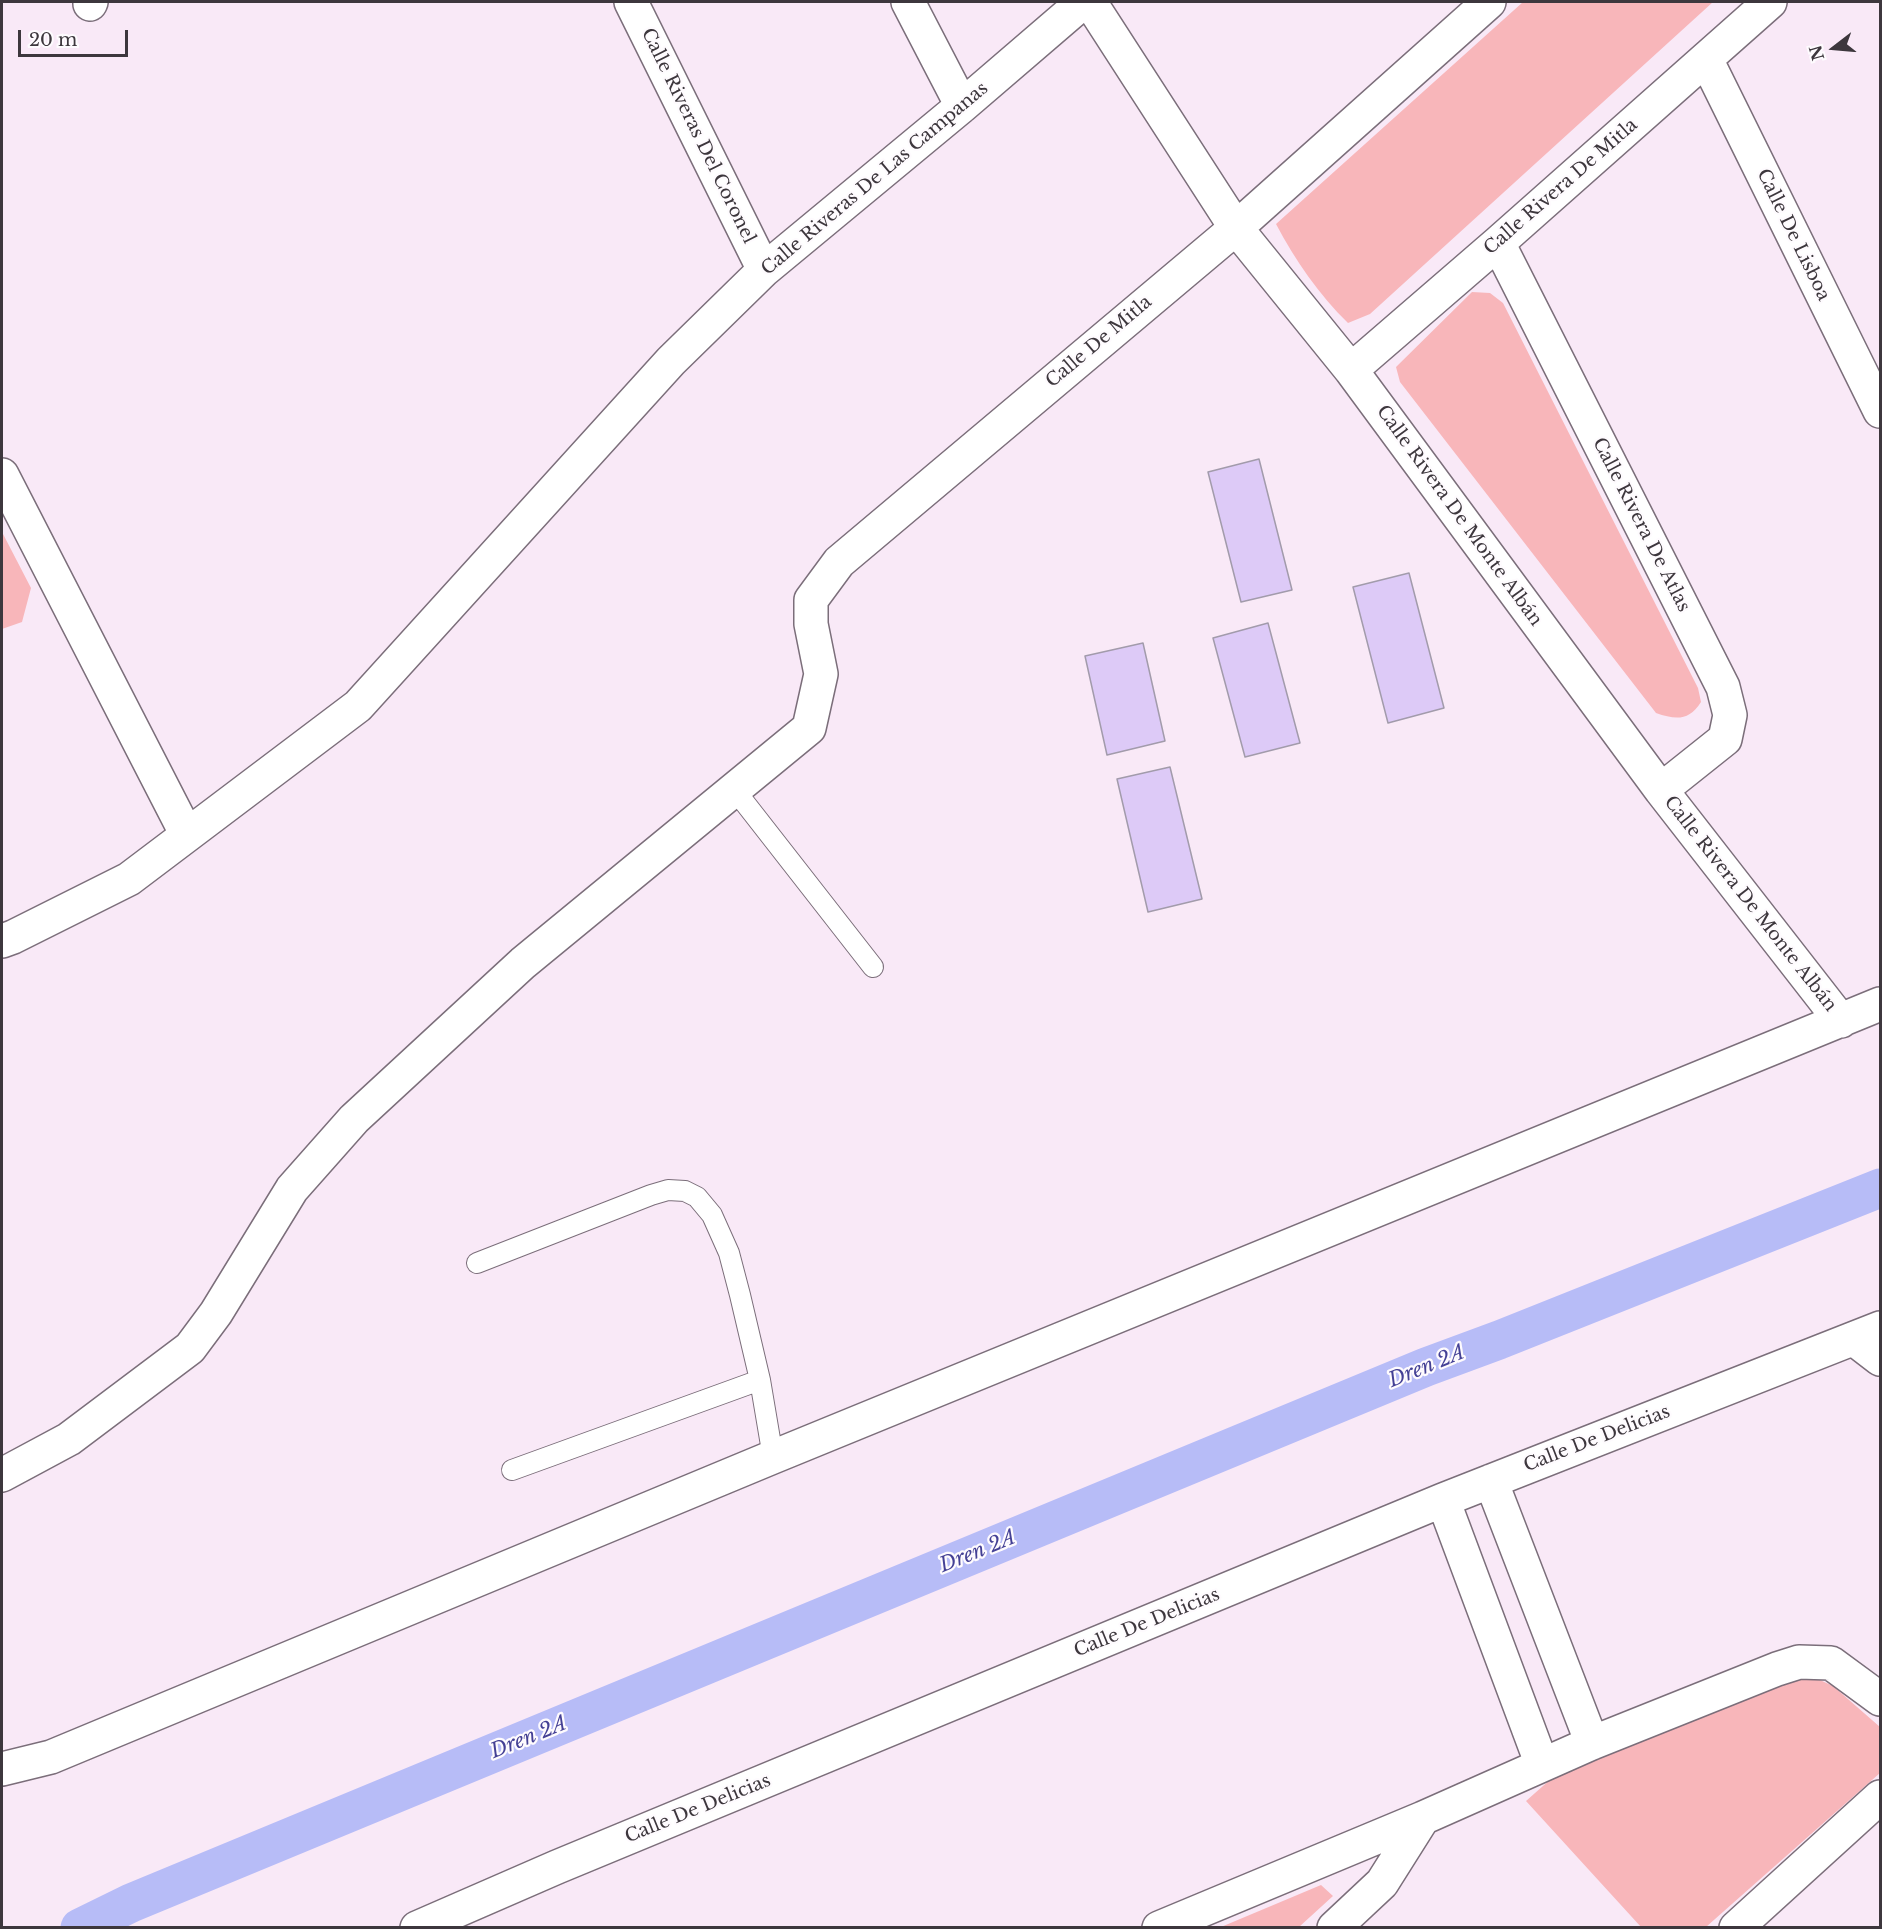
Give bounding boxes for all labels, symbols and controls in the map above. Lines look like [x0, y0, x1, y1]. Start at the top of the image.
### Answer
scale bar [21, 18, 130, 56]
north arrow [1804, 18, 1864, 78]
street label: Calle Riveras Del Coronel [636, 25, 760, 247]
text: 20 m [29, 29, 77, 51]
text: N [1805, 43, 1828, 63]
street label: Calle Riveras De Las Campanas [757, 78, 993, 280]
street label: Calle Rivera De Mitla [1480, 114, 1642, 260]
street label: Calle De Lisboa [1752, 166, 1834, 304]
street label: Calle De Mitla [1042, 292, 1156, 392]
street label: Calle Rivera De Monte Albán [1372, 402, 1546, 630]
street label: Calle Rivera De Atlas [1588, 434, 1694, 616]
street label: Calle Rivera De Monte Albán [1659, 792, 1841, 1016]
water label: Dren 2A [1385, 1341, 1469, 1393]
street label: Calle De Delicias [1521, 1401, 1673, 1477]
water label: Dren 2A [936, 1526, 1020, 1578]
street label: Calle De Delicias [1071, 1584, 1223, 1662]
water label: Dren 2A [487, 1712, 571, 1764]
street label: Calle De Delicias [622, 1770, 774, 1848]

